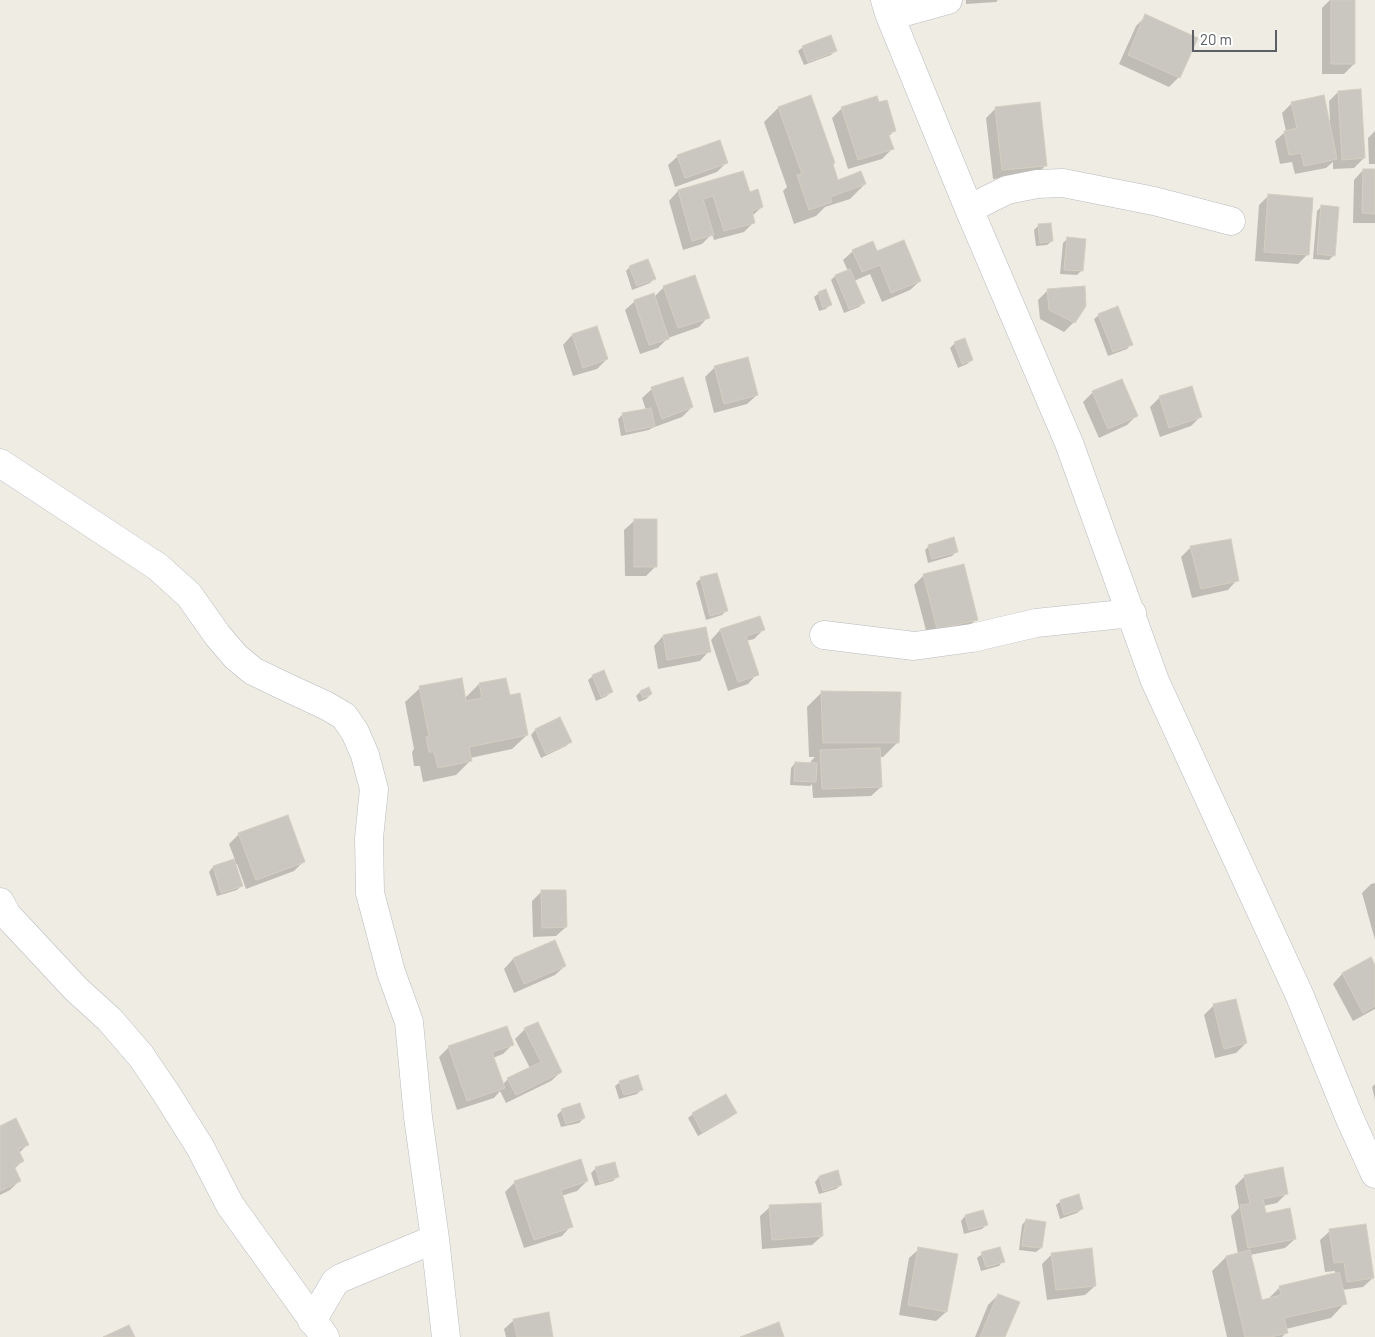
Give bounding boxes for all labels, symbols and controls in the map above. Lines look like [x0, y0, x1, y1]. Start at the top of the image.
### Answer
scale bar [1195, 20, 1280, 52]
text: 20 m [1200, 30, 1232, 48]

